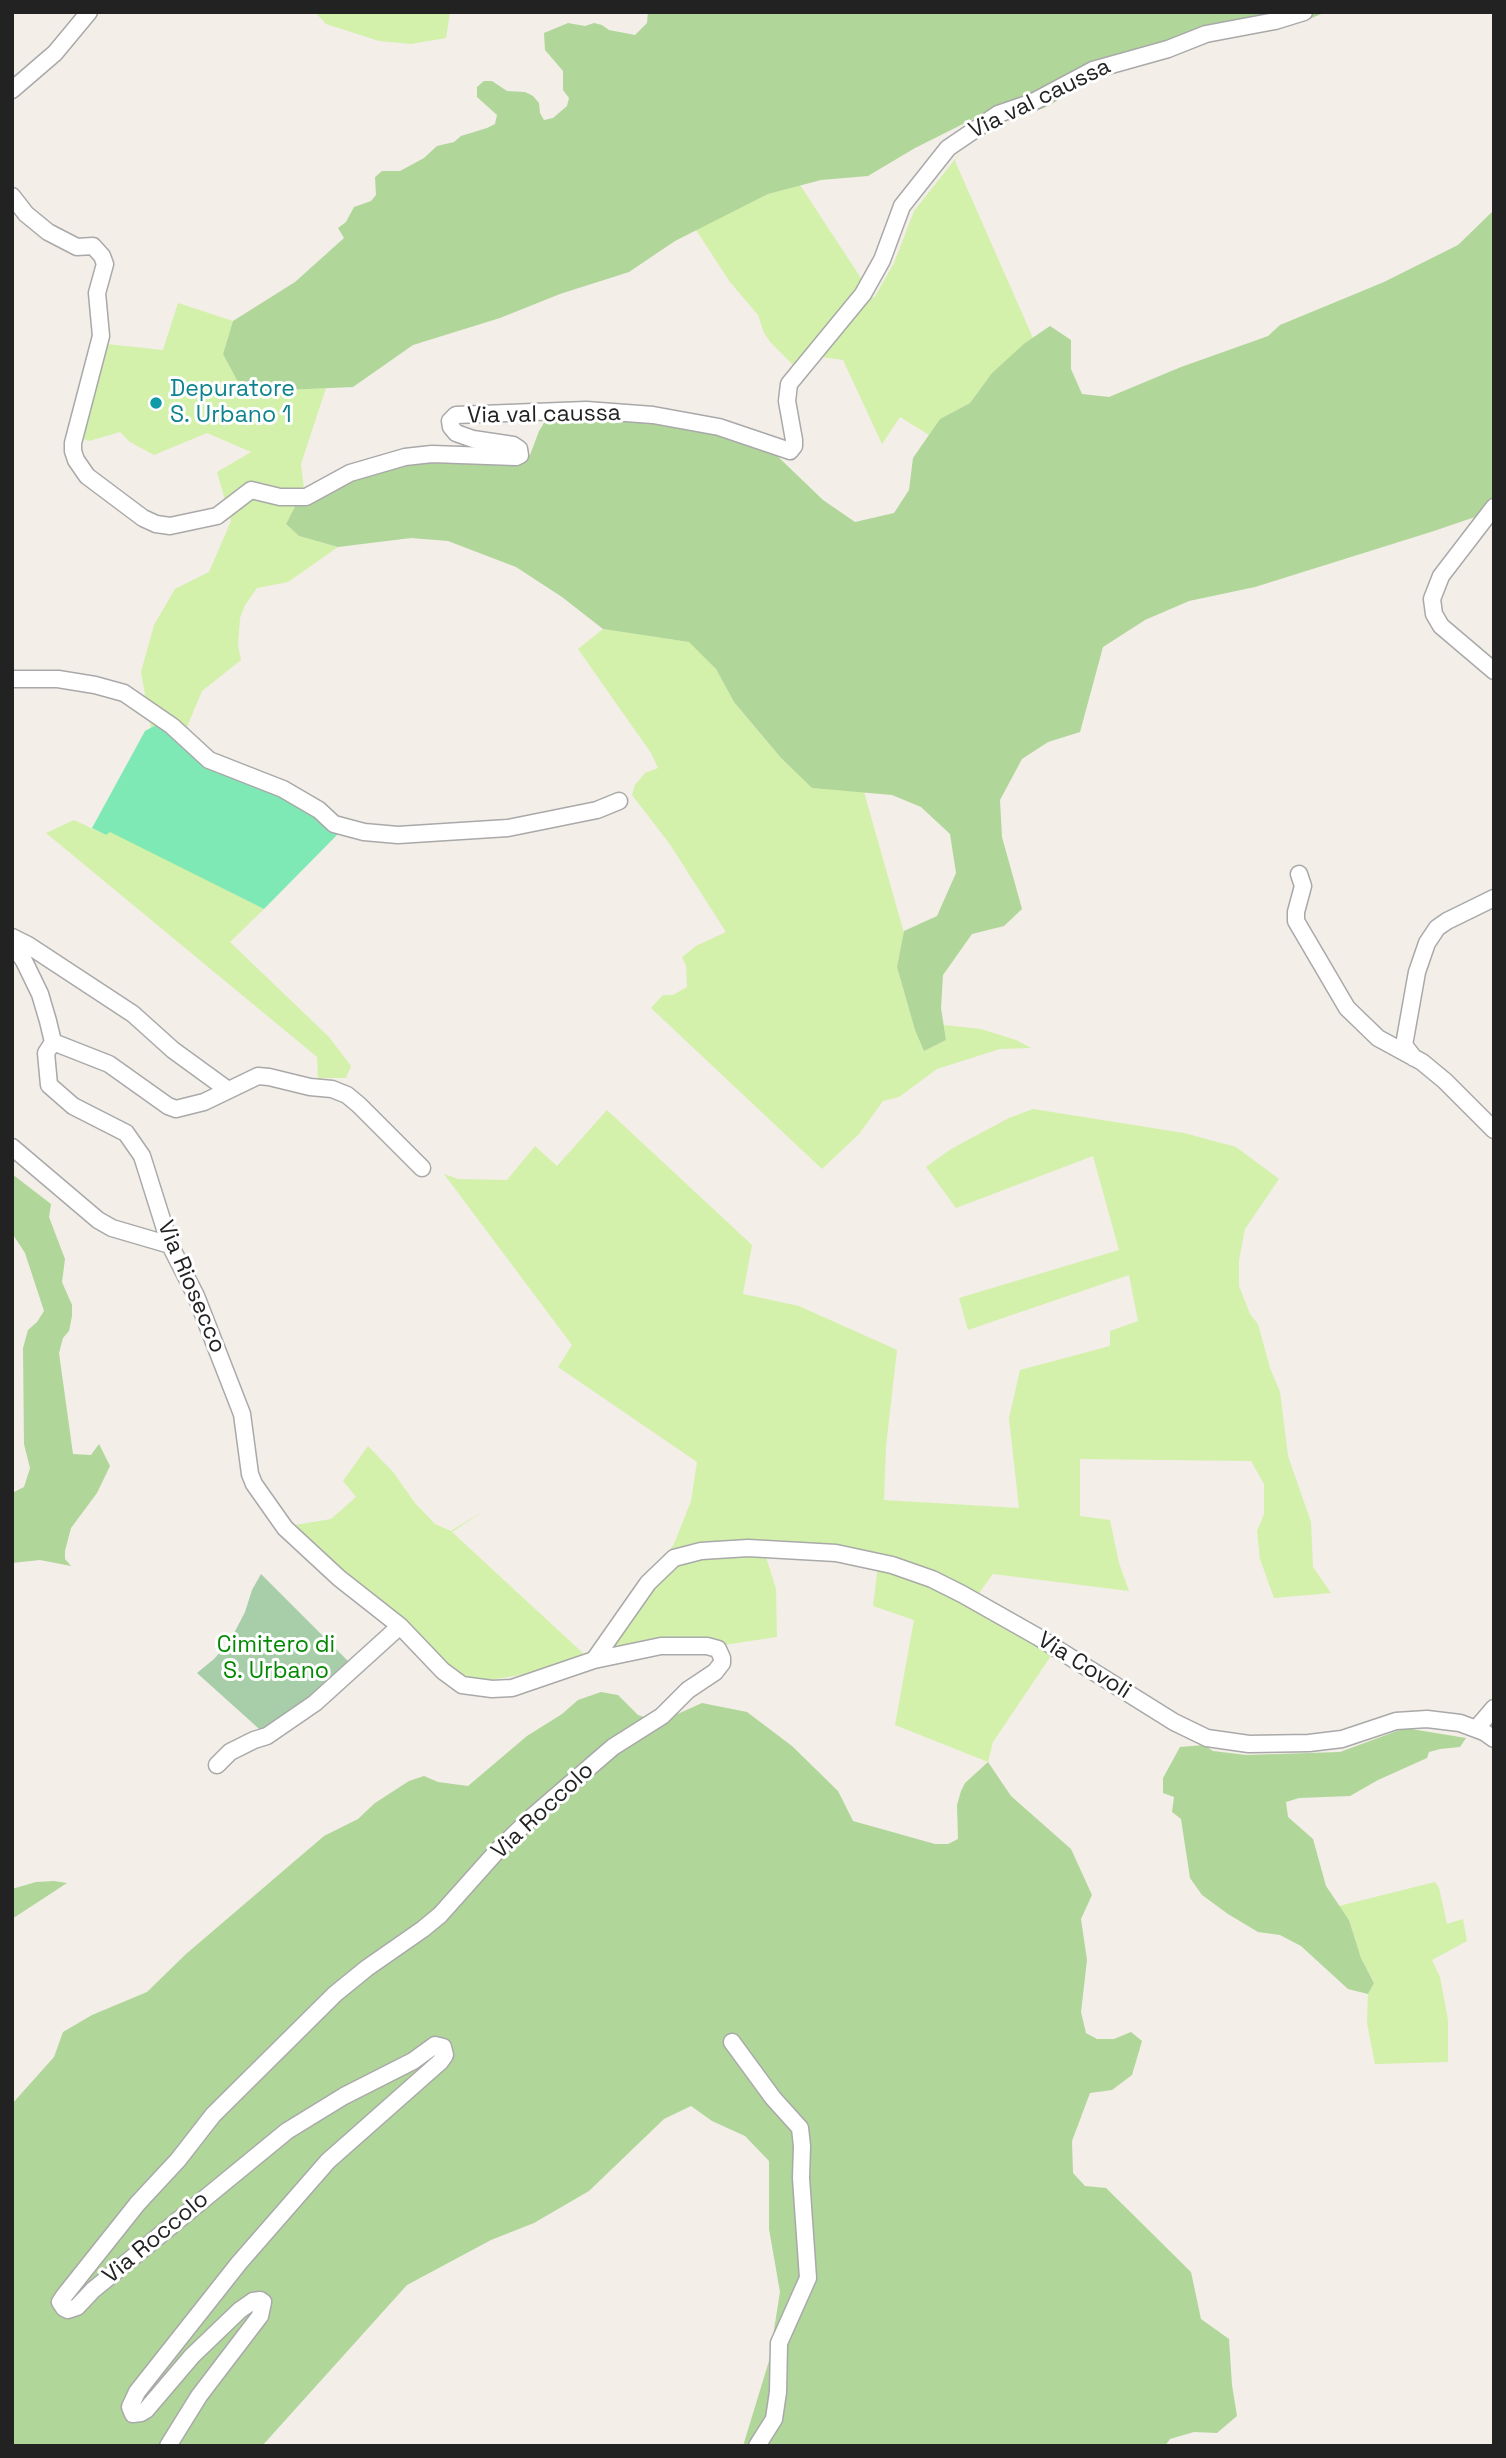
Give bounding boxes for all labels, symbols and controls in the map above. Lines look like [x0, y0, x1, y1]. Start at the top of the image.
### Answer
street label: Via val caussa [965, 53, 1115, 145]
place label: Depuratore S. Urbano 1 [170, 376, 295, 430]
marker: Depuratore S. Urbano 1 [148, 395, 164, 411]
street label: Via val caussa [467, 400, 621, 430]
street label: Via Riosecco [151, 1217, 231, 1357]
street label: Via Covoli [1032, 1626, 1136, 1706]
park label: Cimitero di S. Urbano [217, 1632, 335, 1686]
street label: Via Roccolo [486, 1757, 600, 1865]
street label: Via Roccolo [98, 2186, 214, 2290]

